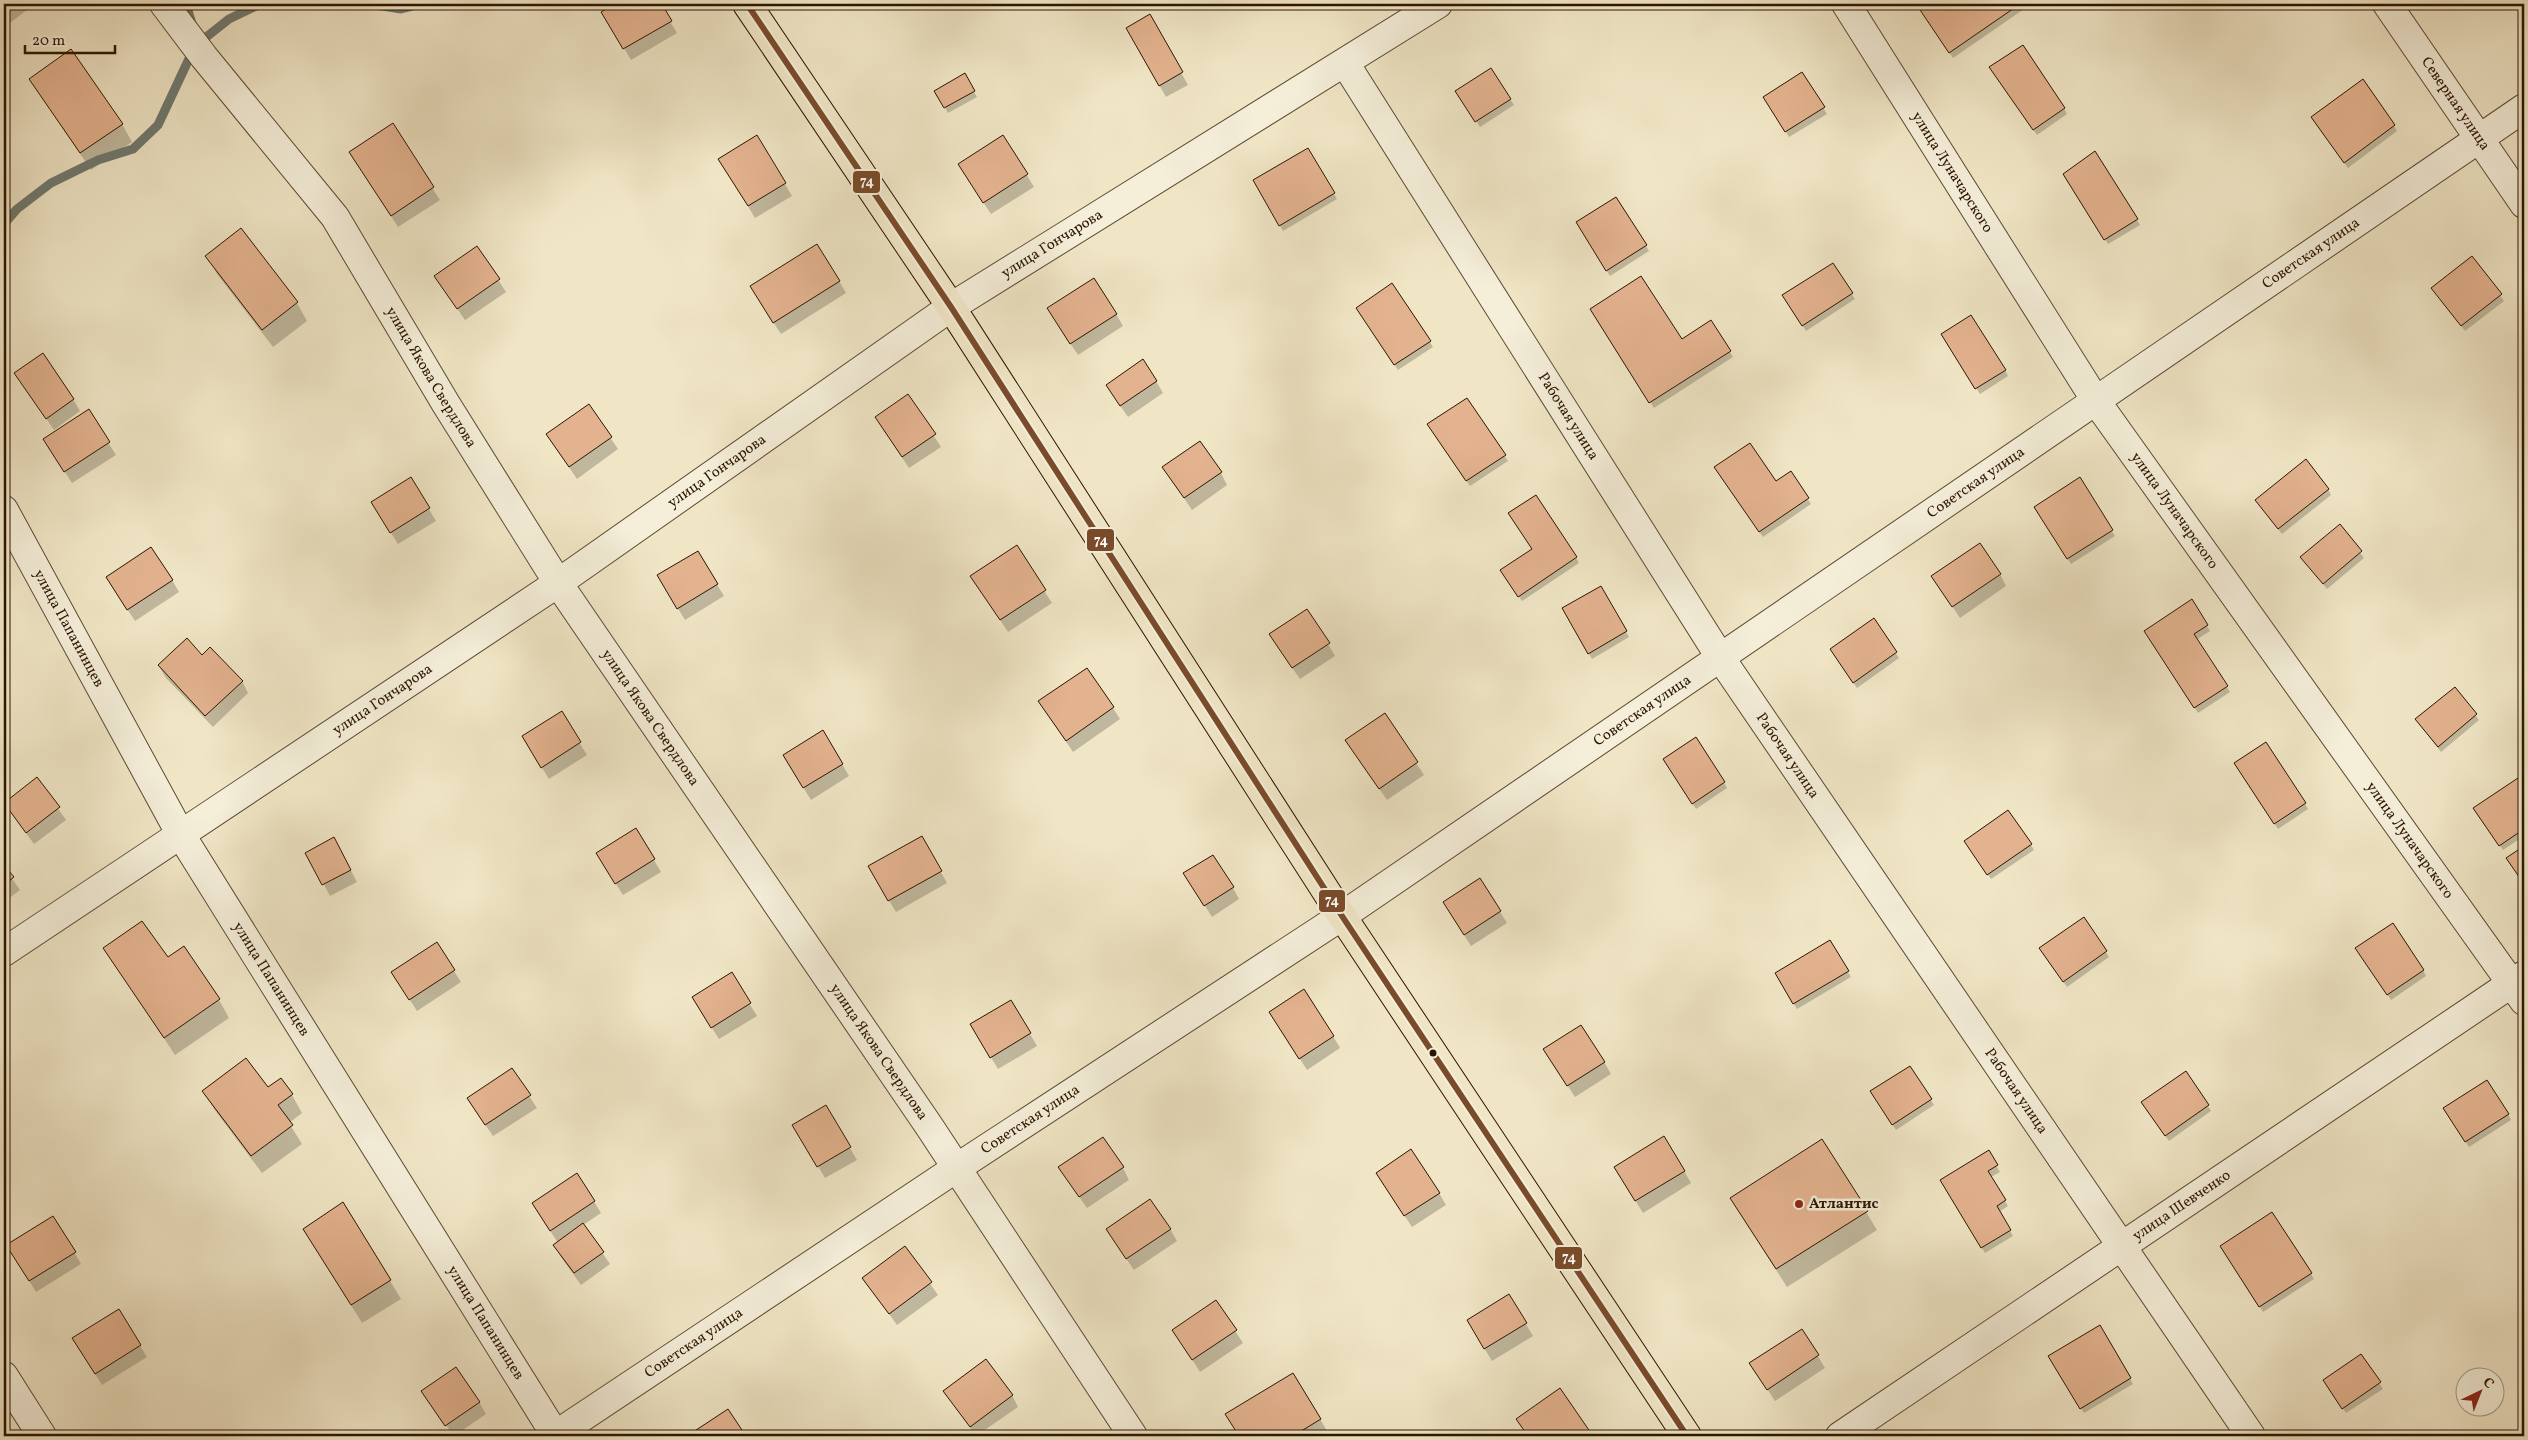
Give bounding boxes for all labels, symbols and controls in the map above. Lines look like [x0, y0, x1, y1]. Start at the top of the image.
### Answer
scale bar [25, 22, 115, 54]
text: 20 m [32, 31, 65, 52]
street label: Северная улица [2416, 53, 2495, 155]
street label: улица Луначарского [1906, 108, 1998, 237]
line badge: 74 [852, 170, 881, 194]
text: 74 [860, 173, 875, 192]
street label: улица Гончарова [997, 204, 1107, 284]
street label: Советская улица [2258, 213, 2364, 294]
street label: улица Якова Свердлова [380, 303, 481, 452]
street label: Рабочая улица [1533, 369, 1604, 464]
street label: улица Гончарова [664, 429, 771, 513]
street label: Советская улица [1923, 442, 2029, 524]
street label: улица Луначарского [2125, 448, 2223, 574]
line badge: 74 [1086, 528, 1115, 552]
text: 74 [1094, 532, 1109, 551]
street label: улица Папанинцев [28, 566, 109, 691]
street label: улица Якова Свердлова [596, 645, 704, 790]
street label: улица Гончарова [329, 659, 437, 741]
street label: Советская улица [1589, 670, 1696, 752]
street label: Рабочая улица [1751, 709, 1824, 803]
street label: улица Луначарского [2361, 778, 2458, 903]
line badge: 74 [1318, 889, 1346, 913]
text: 74 [1325, 892, 1340, 911]
street label: улица Папанинцев [227, 918, 315, 1040]
street label: улица Якова Свердлова [824, 980, 933, 1125]
street label: Рабочая улица [1979, 1044, 2053, 1138]
unlabelled marker [1428, 1048, 1438, 1058]
street label: Советская улица [977, 1080, 1084, 1160]
street label: улица Шевченко [2128, 1165, 2235, 1246]
place label: Атлантис [1809, 1194, 1879, 1215]
marker: Атлантис [1793, 1198, 1805, 1210]
line badge: 74 [1554, 1246, 1583, 1270]
text: 74 [1562, 1249, 1577, 1268]
street label: улица Папанинцев [442, 1262, 529, 1384]
street label: Советская улица [640, 1302, 747, 1383]
north arrow [2456, 1368, 2506, 1418]
text: С [2478, 1374, 2498, 1394]

